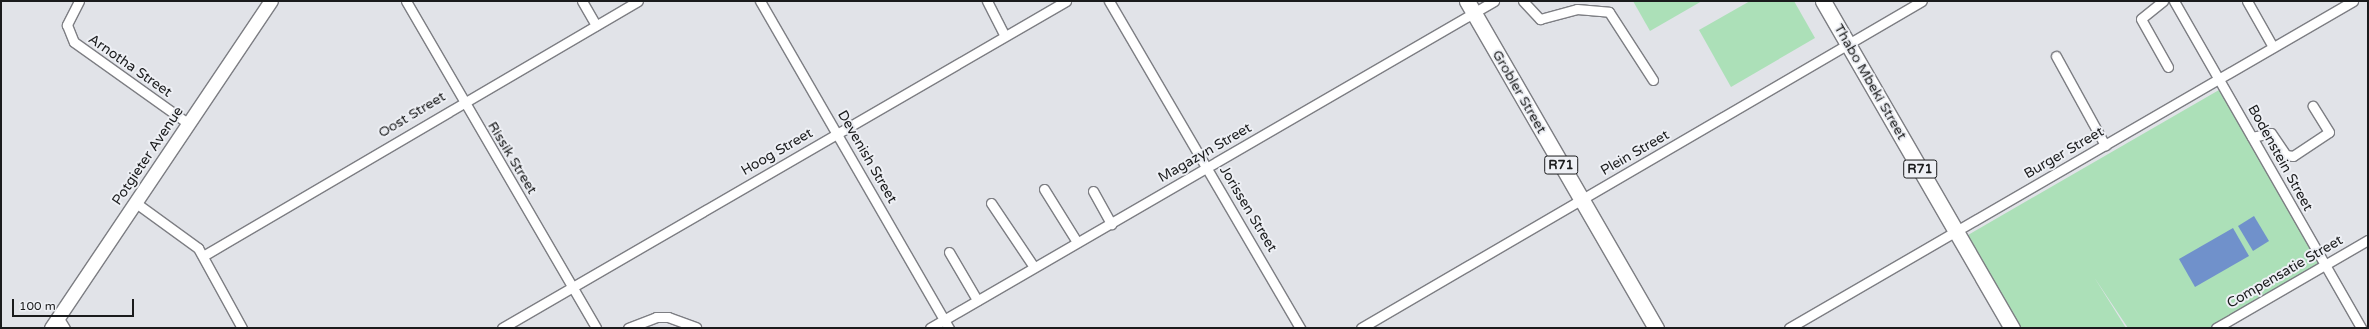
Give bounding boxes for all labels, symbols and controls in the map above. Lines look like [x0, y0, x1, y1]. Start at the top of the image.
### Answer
street label: Thabo Mbeki Street [1830, 21, 1910, 143]
street label: Arnotha Street [85, 31, 175, 101]
street label: Grobler Street [1488, 47, 1550, 137]
street label: Oost Street [375, 88, 449, 142]
street label: Bodenstein Street [2244, 102, 2316, 214]
street label: Potgieter Avenue [109, 103, 187, 209]
street label: Devenish Street [834, 108, 900, 206]
street label: Rissik Street [484, 119, 540, 197]
street label: Magazyn Street [1155, 120, 1255, 186]
street label: Burger Street [2021, 123, 2107, 183]
street label: Hoog Street [738, 125, 816, 179]
street label: Plein Street [1598, 127, 1672, 179]
road number: R71 [1544, 154, 1578, 176]
road number: R71 [1903, 158, 1937, 180]
street label: Jorissen Street [1216, 163, 1280, 255]
street label: Compensatie Street [2224, 232, 2346, 312]
scale bar [14, 291, 136, 317]
text: 100 m [19, 299, 56, 313]

